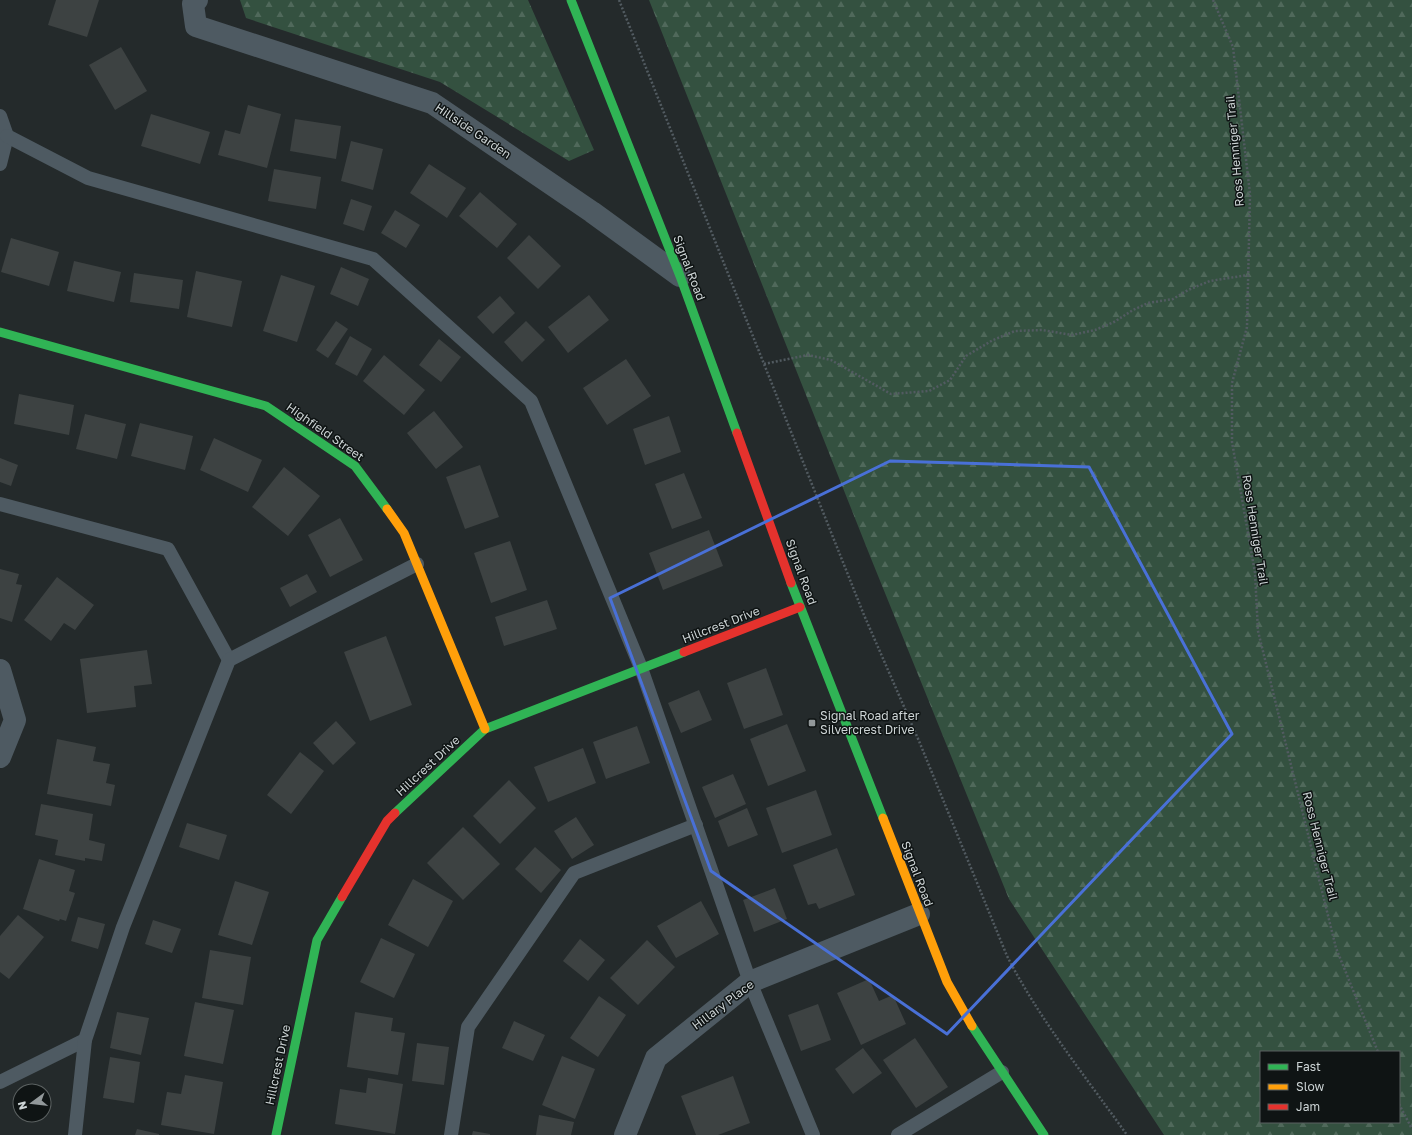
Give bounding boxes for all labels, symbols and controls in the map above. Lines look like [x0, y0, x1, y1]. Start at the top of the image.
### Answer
street label: Ross Henniger Trail [1222, 95, 1247, 207]
street label: Hillside Garden [432, 100, 514, 162]
street label: Signal Road [670, 233, 709, 303]
street label: Highfield Street [284, 399, 367, 464]
street label: Ross Henniger Trail [1239, 474, 1272, 586]
street label: Signal Road [783, 537, 820, 607]
street label: Hillcrest Drive [680, 603, 762, 646]
place label: Signal Road after Silvercrest Drive [820, 708, 920, 737]
marker: Signal Road after Silvercrest Drive [807, 718, 817, 728]
street label: Hillcrest Drive [393, 732, 463, 799]
street label: Ross Henniger Trail [1300, 790, 1341, 902]
street label: Signal Road [898, 839, 937, 909]
street label: Hillary Place [689, 976, 757, 1033]
street label: Hillcrest Drive [262, 1023, 293, 1106]
legend [1260, 1051, 1400, 1123]
text: Fast [1296, 1059, 1321, 1074]
text: Slow [1296, 1079, 1324, 1094]
north arrow [12, 1083, 52, 1123]
text: Jam [1296, 1099, 1320, 1114]
text: N [14, 1100, 29, 1111]

